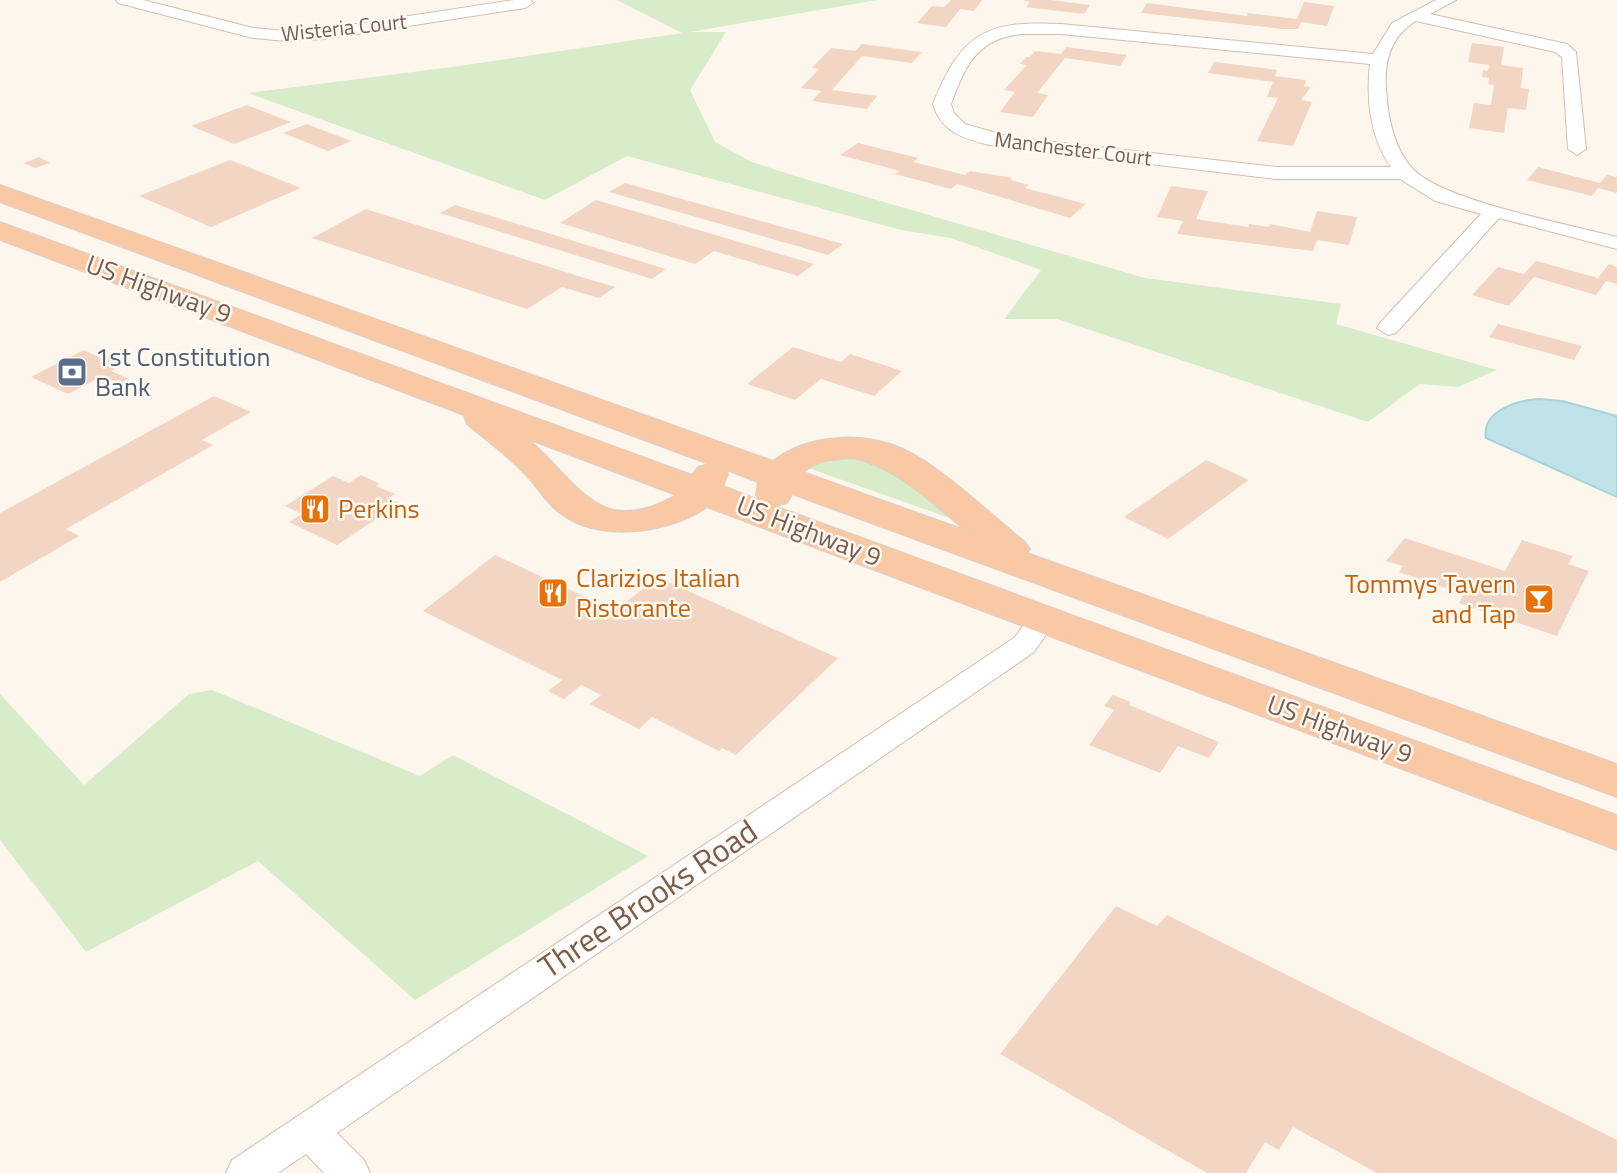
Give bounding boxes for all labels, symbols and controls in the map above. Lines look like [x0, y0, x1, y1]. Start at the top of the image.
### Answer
street label: Wisteria Court [280, 4, 409, 50]
street label: Manchester Court [993, 122, 1154, 174]
street label: US Highway 9 [81, 244, 237, 333]
place label: 1st Constitution Bank [95, 337, 270, 406]
bank icon: 1st Constitution Bank [55, 355, 89, 389]
street label: US Highway 9 [731, 485, 887, 576]
place label: Perkins [338, 489, 420, 528]
restaurant icon: Perkins [298, 492, 332, 526]
place label: Clarizios Italian Ristorante [576, 558, 740, 627]
place label: Tommys Tavern and Tap [1345, 564, 1516, 633]
restaurant icon: Clarizios Italian Ristorante [536, 576, 570, 610]
bar icon: Tommys Tavern and Tap [1522, 582, 1556, 616]
street label: US Highway 9 [1262, 684, 1418, 773]
street label: Three Brooks Road [528, 807, 767, 989]

